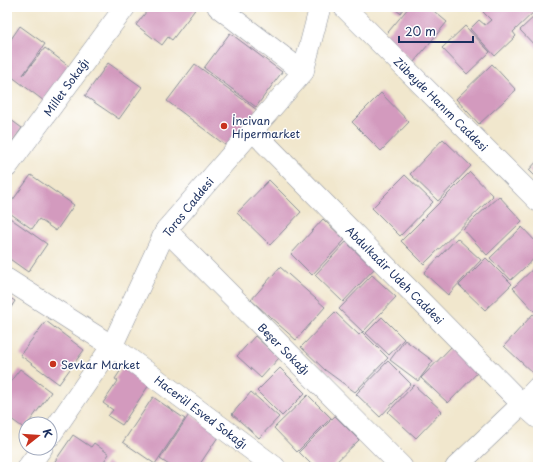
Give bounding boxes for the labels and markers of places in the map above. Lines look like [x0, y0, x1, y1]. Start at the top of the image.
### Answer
place label: İncivan Hipermarket [232, 112, 301, 142]
marker: İncivan Hipermarket [219, 121, 229, 131]
place label: Sevkar Market [61, 356, 140, 373]
marker: Sevkar Market [48, 359, 58, 369]

